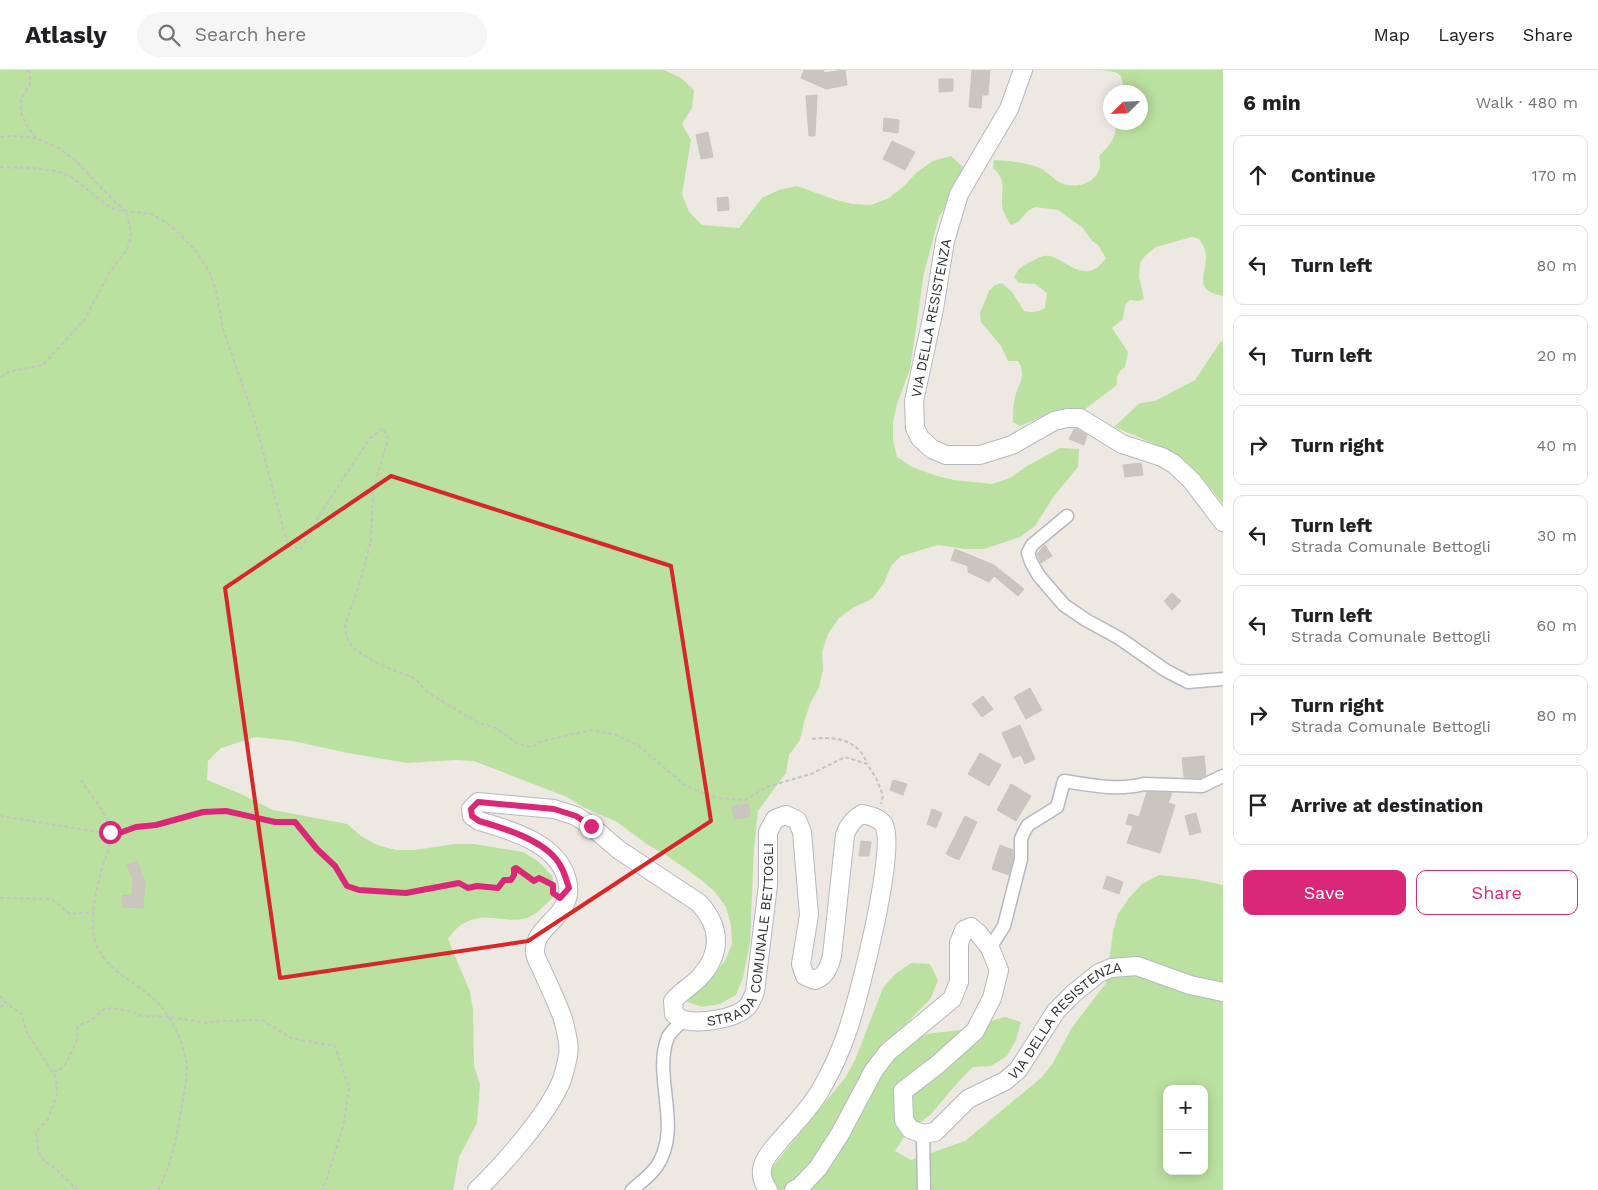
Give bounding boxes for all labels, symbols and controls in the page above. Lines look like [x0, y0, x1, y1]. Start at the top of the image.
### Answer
search box [137, 12, 487, 57]
text: Atlasly [25, 21, 107, 49]
icon: search [155, 21, 183, 49]
text: Search here [195, 23, 306, 46]
text: Map [1373, 24, 1410, 45]
text: Layers [1438, 24, 1495, 45]
text: Share [1523, 24, 1573, 45]
north arrow [1103, 85, 1148, 130]
text: 6 min [1243, 90, 1301, 115]
text: Walk · 480 m [1476, 93, 1578, 112]
icon: ahead [1244, 161, 1272, 189]
text: Continue [1291, 164, 1375, 187]
text: 170 m [1531, 166, 1577, 185]
street label: VIA DELLA RESISTENZA [908, 237, 954, 399]
icon: left [1244, 251, 1272, 279]
text: Turn left [1291, 254, 1372, 277]
text: 80 m [1536, 256, 1577, 275]
icon: left [1244, 341, 1272, 369]
text: Turn left [1291, 344, 1372, 367]
text: 20 m [1537, 346, 1577, 365]
icon: right [1244, 431, 1272, 459]
text: Turn right [1291, 434, 1384, 457]
text: 40 m [1537, 436, 1577, 455]
text: Turn left [1291, 514, 1372, 537]
icon: left [1244, 521, 1272, 549]
text: 30 m [1537, 526, 1577, 545]
text: Strada Comunale Bettogli [1291, 537, 1491, 556]
text: Turn left [1291, 604, 1372, 627]
icon: left [1244, 611, 1272, 639]
text: 60 m [1537, 616, 1577, 635]
text: Strada Comunale Bettogli [1291, 627, 1491, 646]
text: Turn right [1291, 694, 1384, 717]
icon: right [1244, 701, 1272, 729]
text: 80 m [1536, 706, 1577, 725]
text: Strada Comunale Bettogli [1291, 717, 1491, 736]
icon: arrive [1244, 791, 1272, 819]
text: Arrive at destination [1291, 794, 1483, 817]
route end [580, 815, 603, 838]
route start [99, 821, 122, 844]
street label: STRADA COMUNALE BETTOGLI [706, 843, 776, 1029]
button: Save [1243, 870, 1406, 915]
button: Share [1416, 870, 1578, 915]
street label: VIA DELLA RESISTENZA [1005, 959, 1122, 1083]
map controls [1163, 1085, 1208, 1175]
button: + [1163, 1085, 1208, 1130]
button: − [1163, 1130, 1208, 1175]

